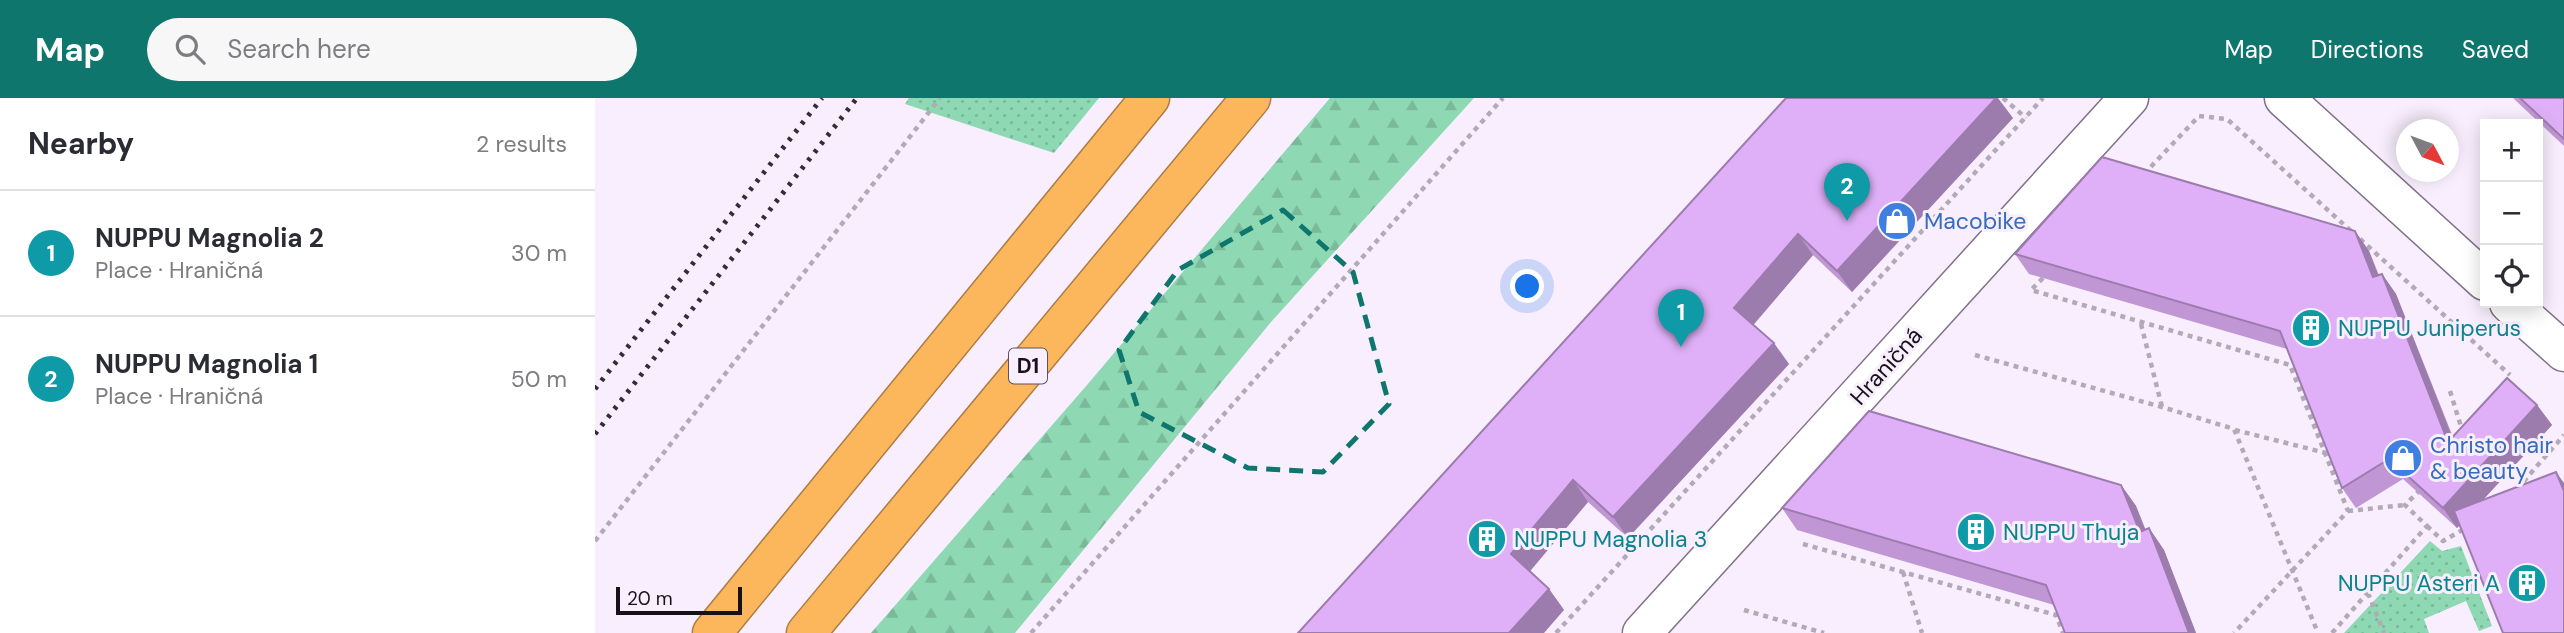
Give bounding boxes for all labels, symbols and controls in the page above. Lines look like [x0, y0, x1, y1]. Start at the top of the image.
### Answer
search box [147, 18, 637, 81]
text: Map [35, 28, 105, 71]
icon: search [171, 30, 209, 68]
text: Search here [227, 32, 371, 66]
text: Map [2225, 34, 2273, 65]
text: Directions [2311, 34, 2424, 65]
text: Saved [2462, 34, 2529, 65]
north arrow [2396, 119, 2459, 182]
map controls [2480, 119, 2543, 308]
button: + [2480, 119, 2543, 182]
text: Nearby [28, 124, 134, 163]
text: 2 results [476, 129, 567, 159]
pin: 2 [1824, 163, 1870, 221]
button: − [2480, 182, 2543, 245]
shop icon: Macobike [1876, 200, 1918, 242]
place label: Macobike [1924, 206, 2026, 236]
text: NUPPU Magnolia 2 [95, 221, 324, 255]
text: 1 [47, 238, 55, 268]
text: 30 m [511, 238, 567, 268]
button: locate [2480, 245, 2543, 308]
text: Place · Hraničná [95, 255, 263, 285]
your location [1510, 269, 1544, 303]
pin: 1 [1658, 289, 1704, 347]
building icon: NUPPU Juniperus [2290, 307, 2332, 349]
place label: NUPPU Juniperus [2338, 313, 2521, 343]
street label: Hraničná [1843, 321, 1929, 411]
text: NUPPU Magnolia 1 [95, 347, 318, 381]
road number: D1 [1009, 348, 1047, 384]
text: 2 [44, 364, 58, 394]
text: 50 m [511, 364, 567, 394]
text: Place · Hraničná [95, 381, 263, 411]
place label: Christo hair & beauty [2430, 430, 2553, 486]
shop icon: Christo hair & beauty [2382, 437, 2424, 479]
building icon: NUPPU Thuja [1955, 511, 1997, 553]
place label: NUPPU Thuja [2003, 517, 2139, 547]
building icon: NUPPU Magnolia 3 [1466, 518, 1508, 560]
place label: NUPPU Magnolia 3 [1514, 524, 1707, 554]
building icon: NUPPU Asteri A [2506, 562, 2548, 604]
place label: NUPPU Asteri A [2338, 568, 2500, 598]
scale bar [616, 584, 742, 616]
text: 20 m [627, 586, 673, 611]

